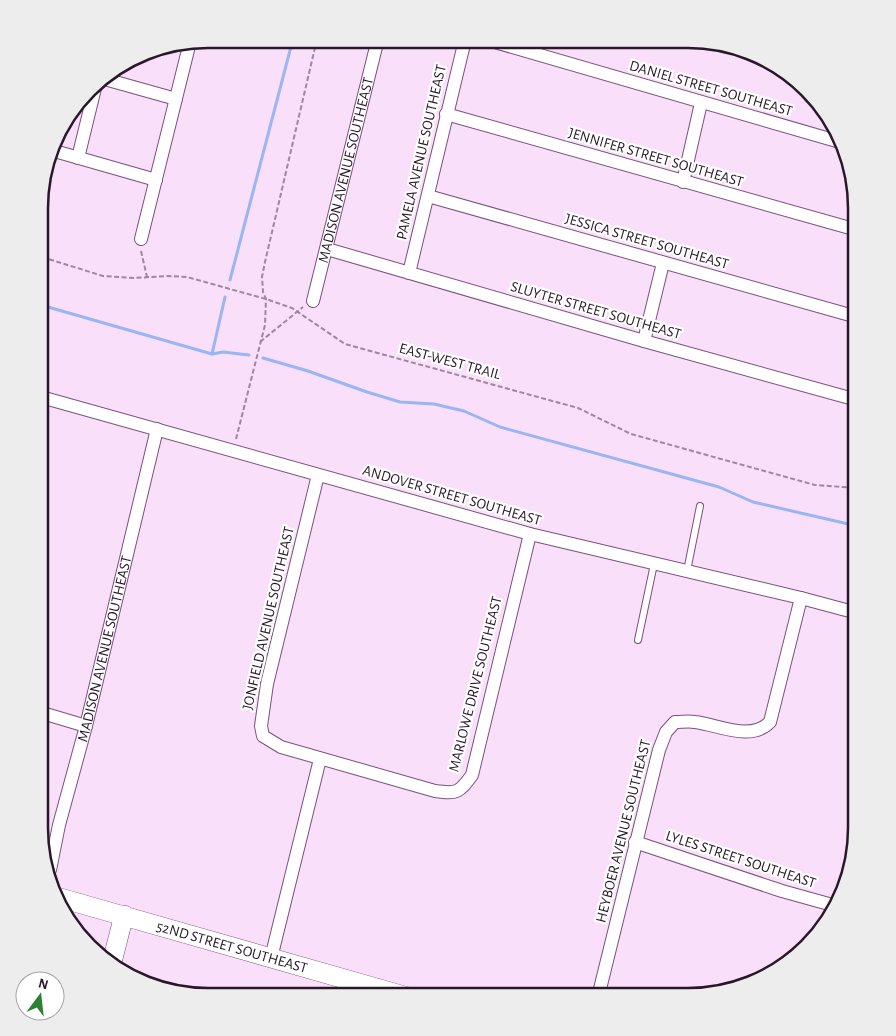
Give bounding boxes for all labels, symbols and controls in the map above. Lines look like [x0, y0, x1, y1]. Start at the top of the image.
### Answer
street label: DANIEL STREET SOUTHEAST [628, 58, 795, 119]
street label: PAMELA AVENUE SOUTHEAST [394, 62, 449, 241]
street label: MADISON AVENUE SOUTHEAST [316, 75, 376, 264]
street label: JENNIFER STREET SOUTHEAST [567, 125, 746, 190]
street label: JESSICA STREET SOUTHEAST [563, 211, 731, 272]
street label: SLUYTER STREET SOUTHEAST [509, 279, 683, 342]
street label: EAST-WEST TRAIL [398, 341, 503, 382]
street label: ANDOVER STREET SOUTHEAST [361, 463, 543, 528]
street label: JONFIELD AVENUE SOUTHEAST [240, 525, 297, 711]
street label: MADISON AVENUE SOUTHEAST [75, 554, 135, 743]
street label: MARLOWE DRIVE SOUTHEAST [446, 594, 505, 774]
street label: HEYBOER AVENUE SOUTHEAST [593, 737, 654, 924]
street label: LYLES STREET SOUTHEAST [664, 828, 818, 891]
street label: 52ND STREET SOUTHEAST [155, 919, 310, 976]
north arrow [15, 971, 65, 1021]
text: N [37, 976, 50, 992]

